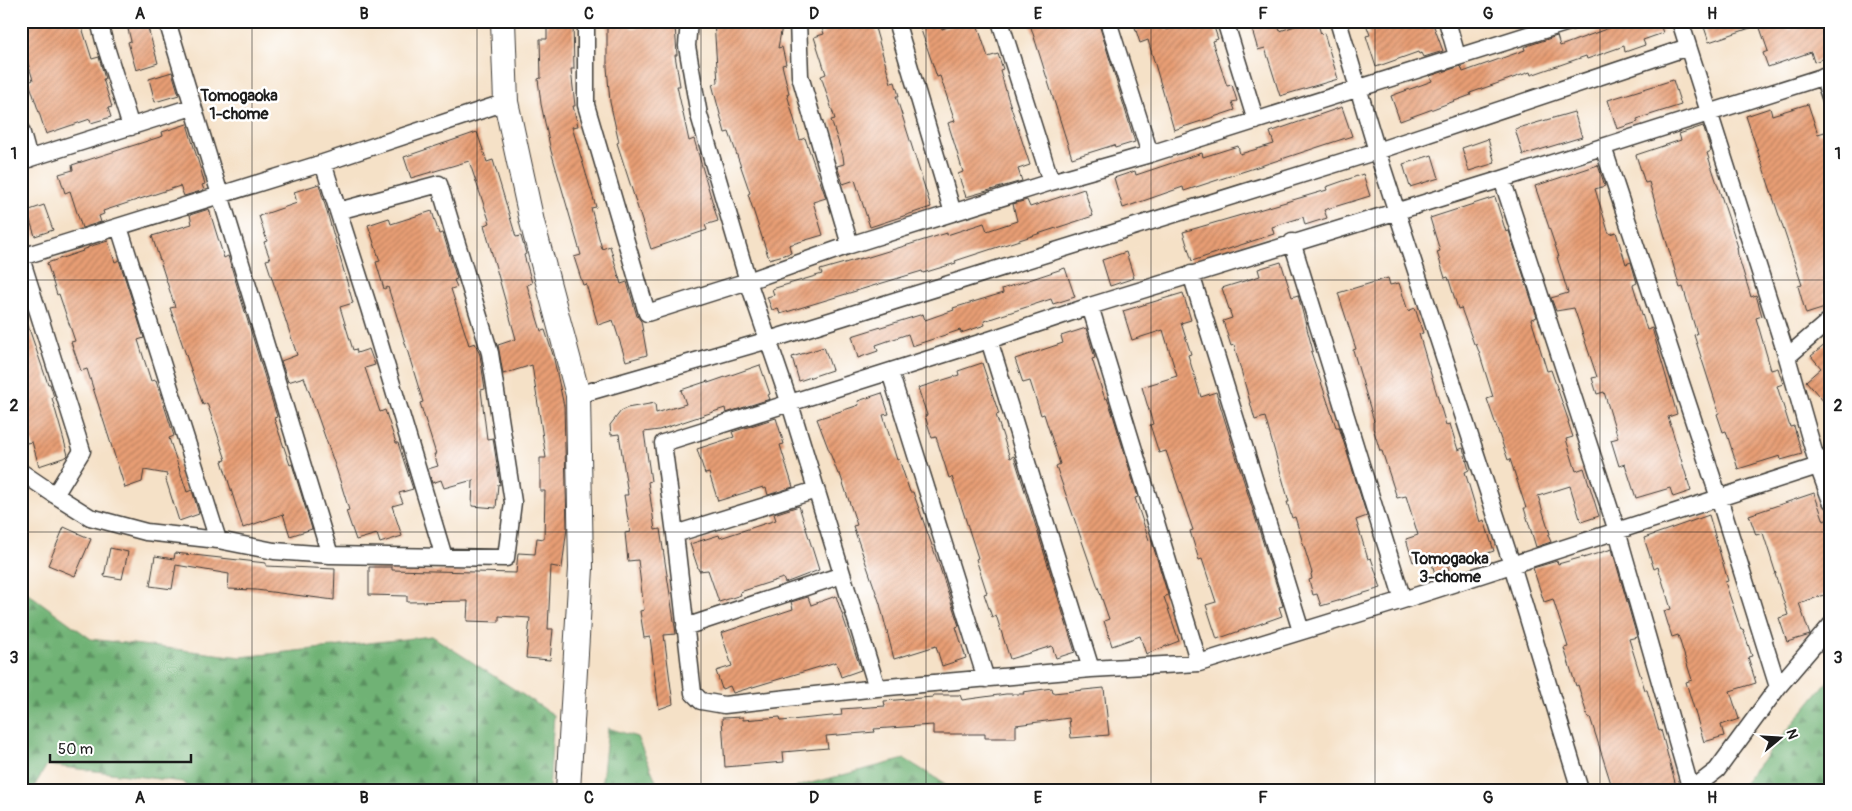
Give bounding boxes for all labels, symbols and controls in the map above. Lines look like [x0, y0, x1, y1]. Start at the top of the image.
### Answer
text: A [135, 4, 146, 24]
text: B [359, 4, 369, 24]
text: C [584, 4, 594, 24]
text: D [809, 4, 819, 24]
text: E [1034, 4, 1043, 24]
text: F [1258, 4, 1268, 24]
text: G [1483, 4, 1494, 24]
text: H [1707, 4, 1717, 24]
district label: Tomogaoka 1-chome [199, 86, 278, 124]
text: 1 [11, 144, 17, 164]
text: 1 [1835, 144, 1841, 164]
text: 2 [10, 396, 19, 416]
text: 2 [1834, 396, 1843, 416]
district label: Tomogaoka 3-chome [1410, 549, 1489, 587]
text: 3 [10, 648, 19, 668]
text: 3 [1834, 648, 1843, 668]
north arrow [1754, 714, 1804, 764]
text: N [1782, 727, 1801, 741]
scale bar [50, 731, 191, 763]
text: 50 m [58, 740, 93, 759]
text: A [135, 788, 146, 808]
text: B [359, 788, 369, 808]
text: C [584, 788, 594, 808]
text: D [809, 788, 819, 808]
text: E [1034, 788, 1043, 808]
text: F [1258, 788, 1268, 808]
text: G [1483, 788, 1494, 808]
text: H [1707, 788, 1717, 808]

